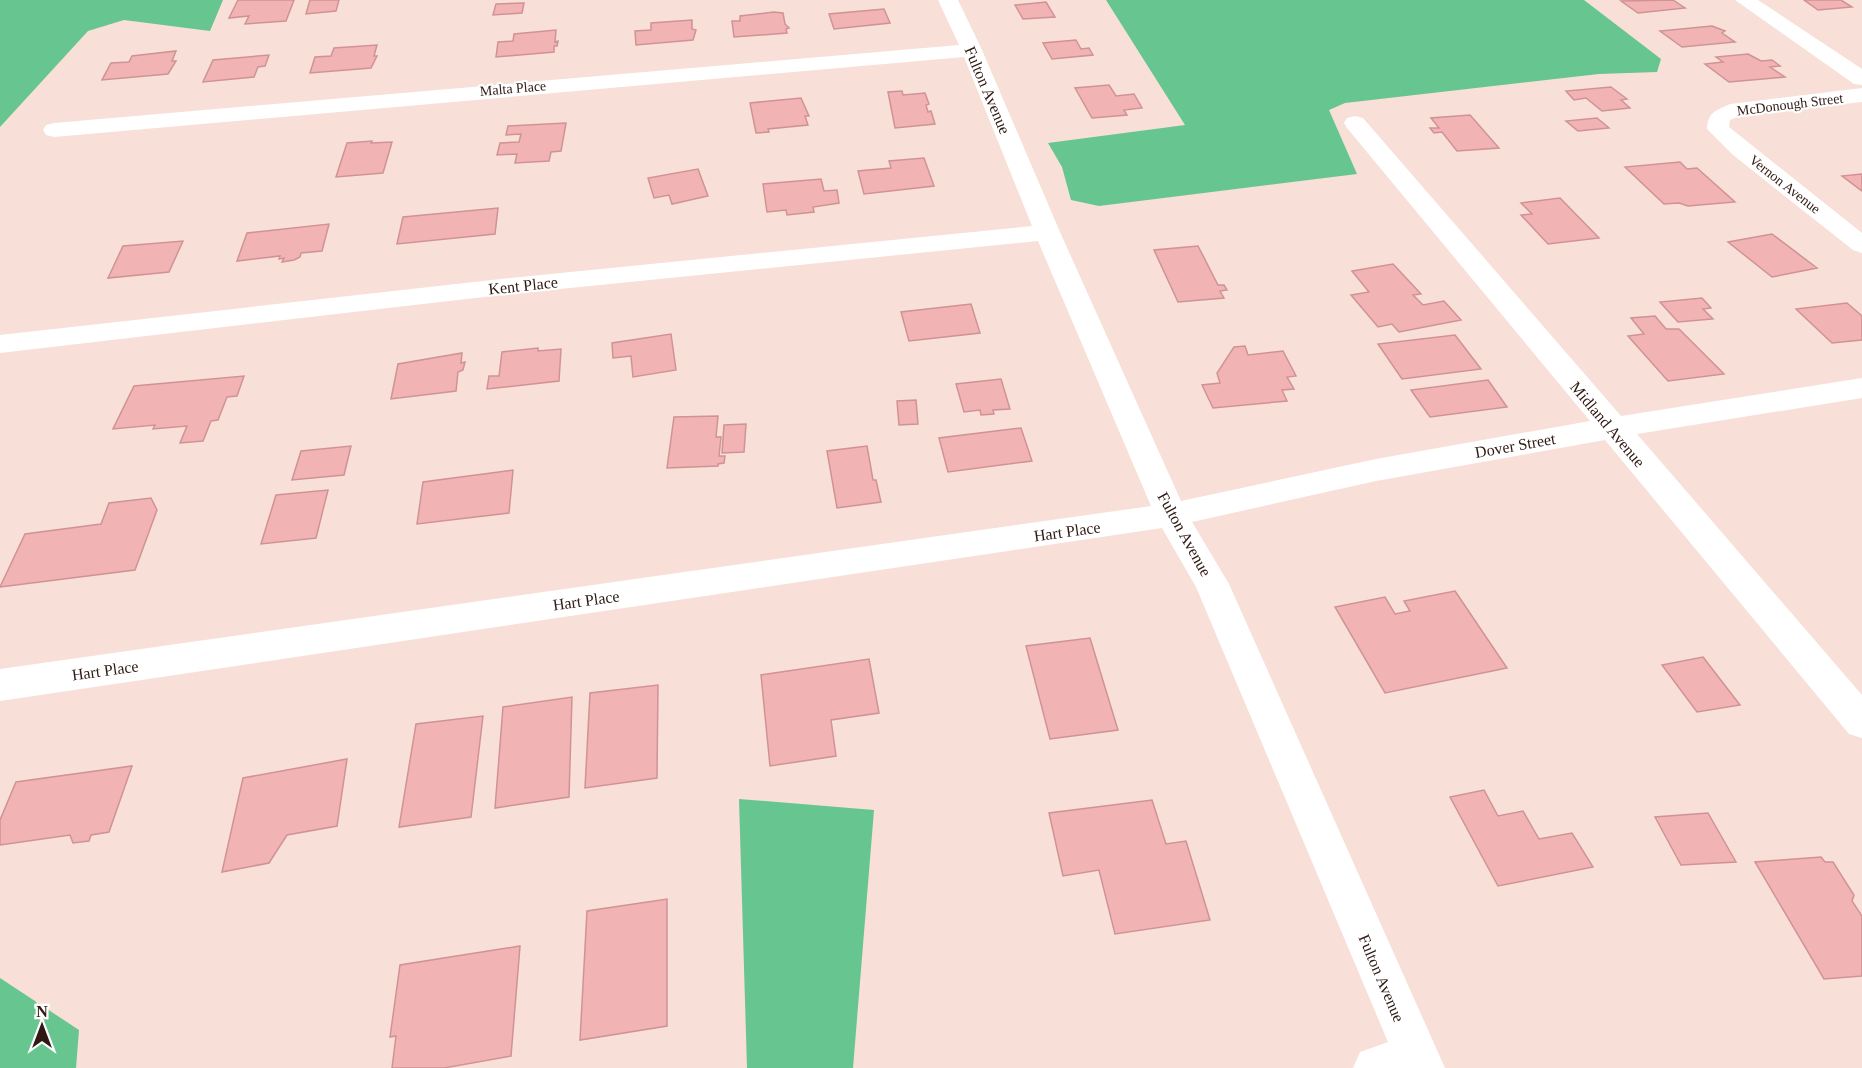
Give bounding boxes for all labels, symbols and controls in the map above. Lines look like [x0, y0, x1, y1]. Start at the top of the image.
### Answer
street label: Fulton Avenue [961, 44, 1014, 137]
street label: Malta Place [479, 78, 547, 99]
street label: McDonough Street [1736, 91, 1844, 118]
street label: Vernon Avenue [1746, 152, 1823, 217]
street label: Kent Place [487, 273, 559, 298]
street label: Midland Avenue [1567, 378, 1648, 470]
street label: Dover Street [1474, 430, 1557, 461]
street label: Fulton Avenue [1154, 489, 1215, 579]
street label: Hart Place [1033, 518, 1101, 545]
street label: Hart Place [552, 587, 620, 614]
street label: Hart Place [71, 657, 139, 684]
street label: Fulton Avenue [1355, 932, 1408, 1025]
north arrow [12, 996, 72, 1056]
text: N [36, 1003, 48, 1020]

